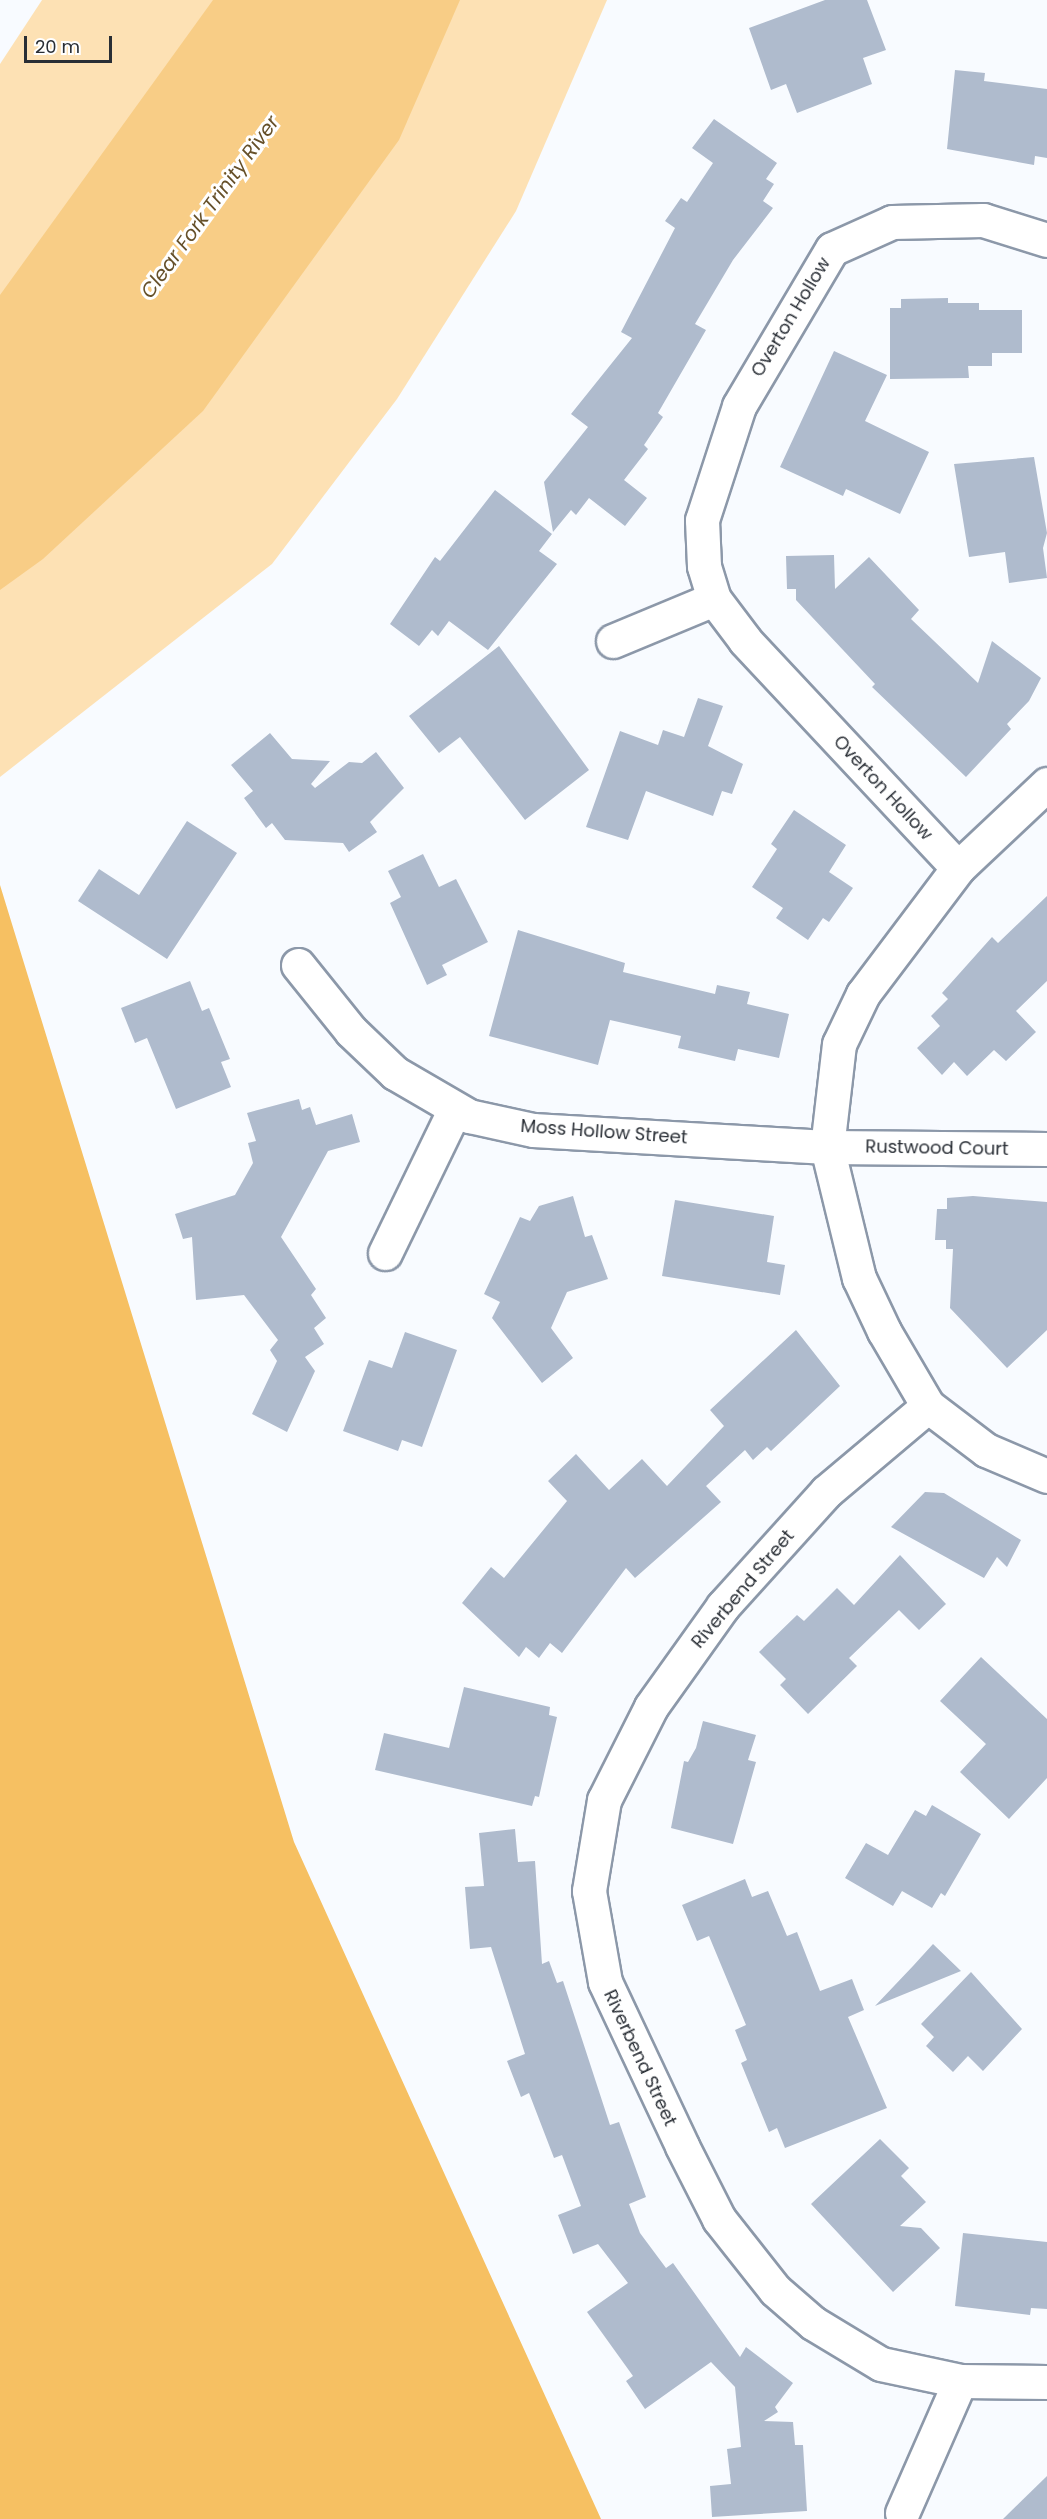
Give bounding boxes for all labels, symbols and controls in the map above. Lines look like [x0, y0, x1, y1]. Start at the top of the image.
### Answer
scale bar [27, 24, 116, 62]
text: 20 m [35, 34, 80, 59]
water label: Clear Fork Trinity River [136, 111, 284, 303]
street label: Overton Hollow [747, 253, 835, 381]
street label: Overton Hollow [829, 731, 937, 845]
street label: Moss Hollow Street [520, 1115, 688, 1149]
street label: Rustwood Court [865, 1136, 1009, 1160]
street label: Riverbend Street [687, 1525, 799, 1653]
street label: Riverbend Street [599, 1986, 681, 2130]

